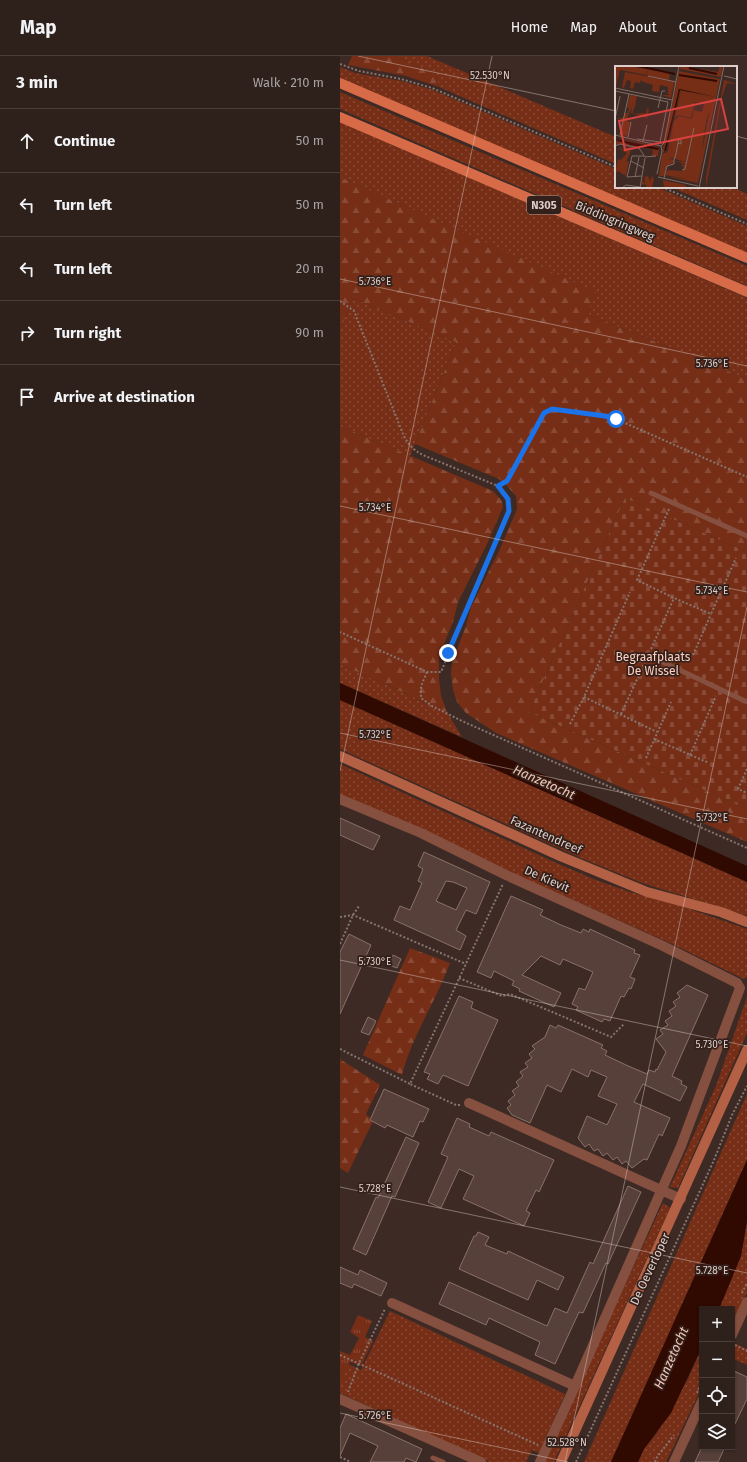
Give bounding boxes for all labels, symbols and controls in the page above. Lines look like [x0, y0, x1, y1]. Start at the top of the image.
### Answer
text: Map [20, 16, 57, 39]
text: Home [511, 19, 548, 36]
text: Map [570, 19, 597, 36]
text: About [619, 19, 657, 36]
text: Contact [679, 19, 727, 36]
inset map [615, 66, 737, 188]
text: 52.530°N [470, 70, 510, 82]
text: 3 min [16, 72, 58, 93]
text: Walk · 210 m [253, 75, 324, 90]
icon: ahead [16, 130, 38, 152]
text: Continue [54, 132, 115, 150]
text: 50 m [296, 133, 324, 148]
icon: left [16, 194, 38, 216]
text: Turn left [54, 196, 112, 214]
road number: N305 [527, 196, 561, 214]
text: 50 m [296, 197, 324, 212]
street label: Biddingringweg [573, 198, 657, 244]
icon: left [16, 258, 38, 280]
text: Turn left [54, 260, 112, 278]
text: 20 m [296, 261, 324, 276]
text: 5.736°E [359, 276, 391, 288]
icon: right [16, 322, 38, 344]
text: Turn right [54, 324, 121, 342]
text: 90 m [295, 325, 324, 340]
text: 5.736°E [696, 358, 728, 370]
icon: arrive [16, 386, 38, 408]
text: Arrive at destination [54, 388, 195, 406]
route start [607, 410, 625, 428]
text: 5.734°E [359, 502, 391, 514]
text: 5.734°E [696, 585, 728, 597]
route end [439, 644, 457, 662]
park label: Begraafplaats De Wissel [616, 650, 691, 678]
text: 5.732°E [359, 729, 391, 741]
water label: Hanzetocht [511, 762, 578, 802]
text: 5.732°E [696, 812, 728, 824]
street label: Fazantendreef [508, 813, 585, 857]
street label: De Kievit [522, 863, 572, 895]
text: 5.730°E [359, 956, 391, 968]
text: 5.730°E [696, 1039, 728, 1051]
text: 5.728°E [359, 1183, 391, 1195]
street label: De Oeverloper [627, 1230, 673, 1307]
text: 5.728°E [696, 1265, 728, 1277]
map controls [699, 1306, 735, 1450]
button: + [699, 1306, 735, 1342]
water label: Hanzetocht [651, 1324, 691, 1391]
button: − [699, 1342, 735, 1378]
button: locate [699, 1378, 735, 1414]
text: 5.726°E [359, 1410, 391, 1422]
button: layers [699, 1414, 735, 1450]
text: 52.528°N [547, 1437, 587, 1449]

